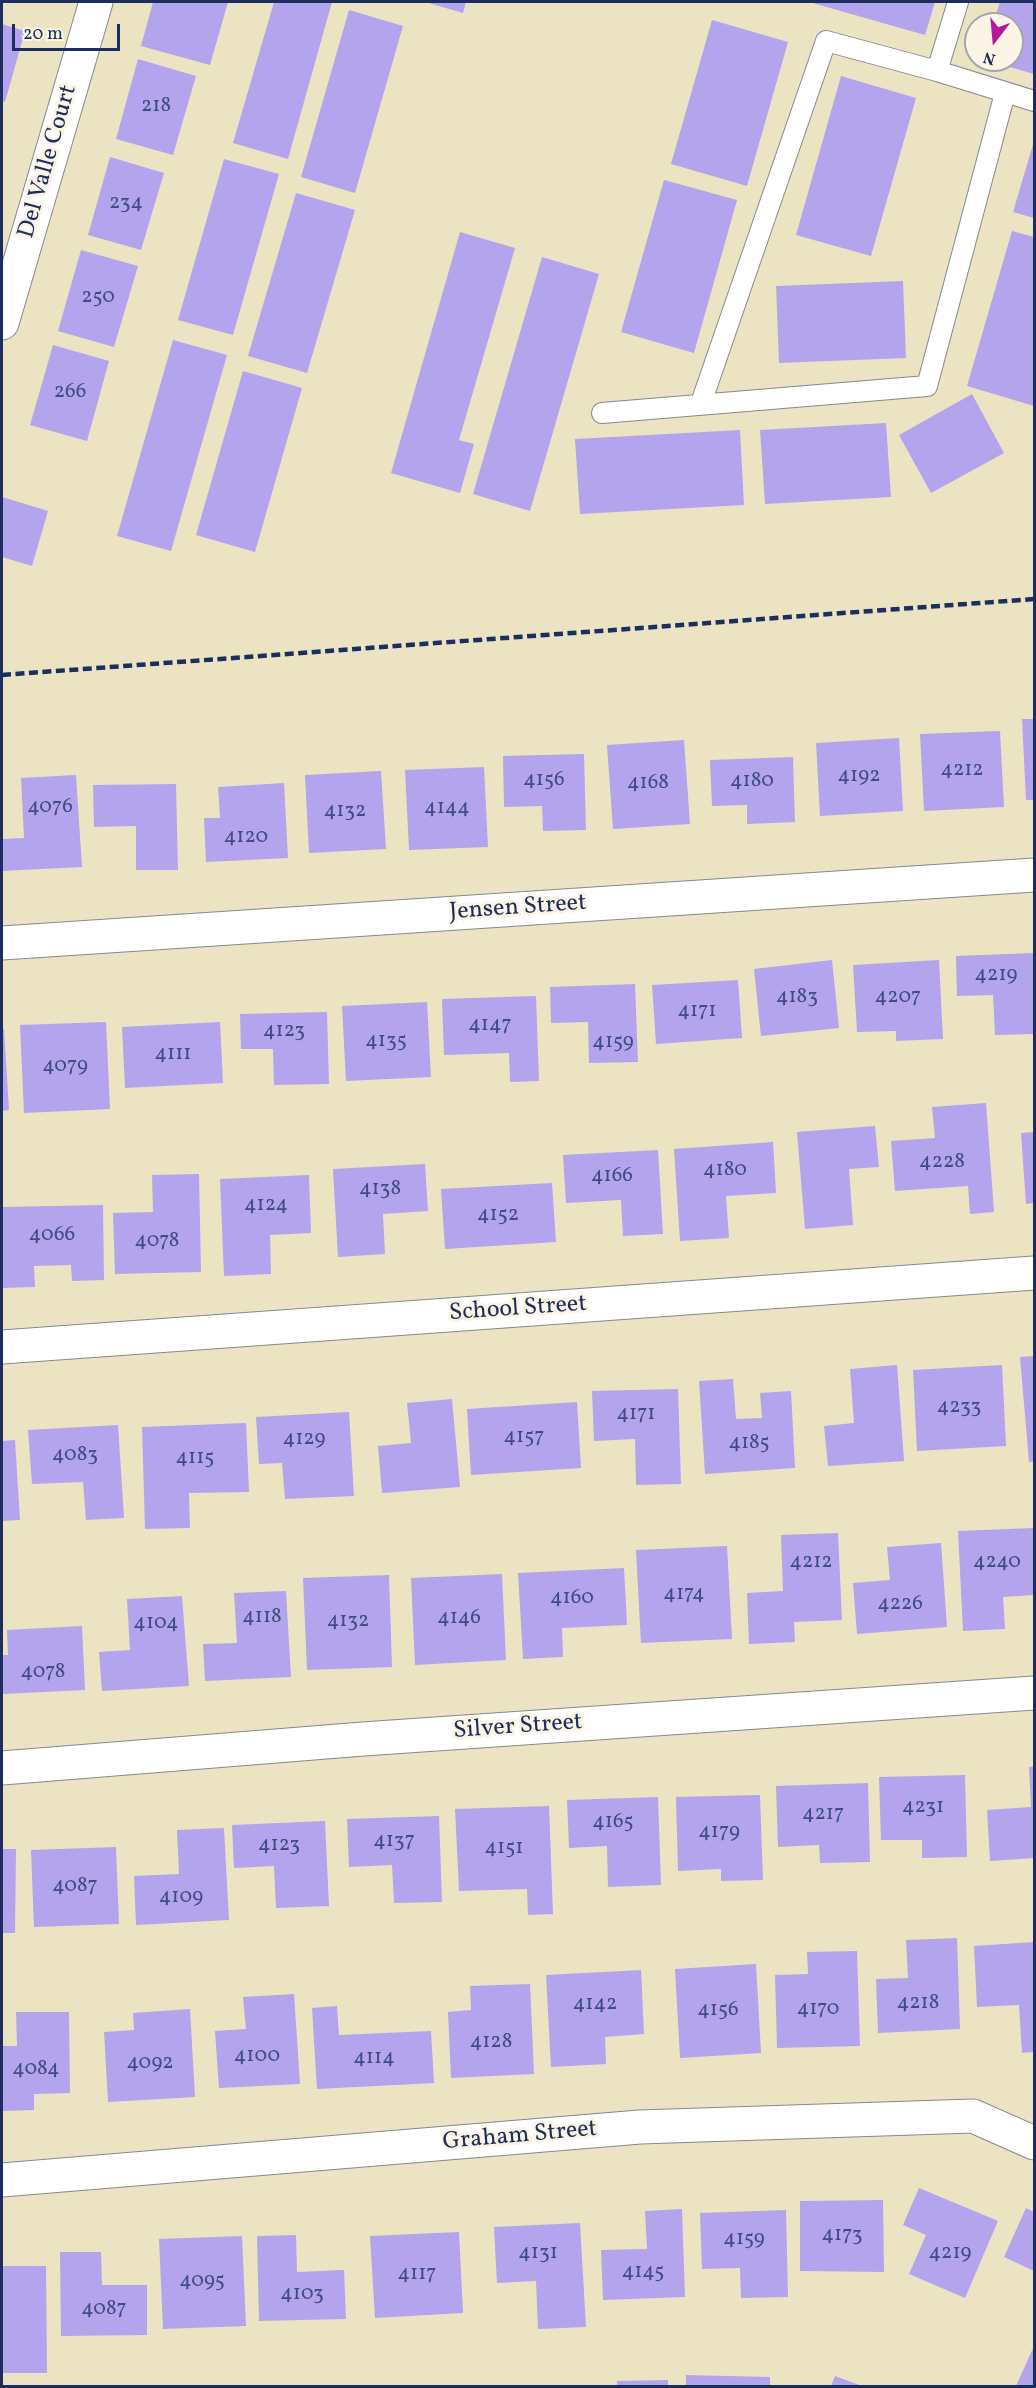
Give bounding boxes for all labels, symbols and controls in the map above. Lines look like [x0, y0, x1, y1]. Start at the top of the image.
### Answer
scale bar [15, 12, 123, 50]
north arrow [964, 12, 1024, 72]
text: 20 m [23, 22, 63, 47]
text: N [981, 45, 998, 70]
street label: Del Valle Court [13, 82, 85, 242]
house number: 218 [141, 94, 171, 120]
house number: 234 [109, 191, 143, 217]
house number: 250 [81, 285, 115, 311]
house number: 266 [54, 380, 86, 406]
house number: 4212 [940, 758, 984, 784]
house number: 4192 [838, 764, 880, 790]
house number: 4156 [523, 768, 565, 794]
house number: 4180 [730, 769, 774, 795]
house number: 4168 [627, 771, 669, 797]
house number: 4076 [27, 795, 73, 821]
house number: 4144 [424, 796, 470, 822]
house number: 4132 [324, 799, 366, 825]
house number: 4120 [224, 825, 268, 851]
street label: Jensen Street [449, 890, 587, 928]
house number: 4219 [975, 963, 1017, 989]
house number: 4183 [776, 985, 818, 1011]
house number: 4207 [875, 985, 921, 1011]
house number: 4171 [677, 999, 717, 1025]
house number: 4147 [468, 1013, 512, 1039]
house number: 4123 [263, 1019, 305, 1045]
house number: 4135 [365, 1029, 407, 1055]
house number: 4159 [592, 1030, 634, 1056]
house number: 4111 [155, 1042, 191, 1068]
house number: 4079 [42, 1054, 88, 1080]
house number: 4228 [919, 1150, 965, 1176]
house number: 4180 [703, 1158, 747, 1184]
house number: 4166 [591, 1164, 633, 1190]
house number: 4138 [359, 1177, 401, 1203]
house number: 4124 [244, 1193, 288, 1219]
house number: 4152 [477, 1203, 519, 1229]
house number: 4066 [29, 1223, 75, 1249]
house number: 4078 [135, 1229, 179, 1255]
street label: School Street [448, 1291, 588, 1329]
house number: 4233 [937, 1395, 981, 1421]
house number: 4171 [616, 1402, 656, 1428]
house number: 4157 [504, 1425, 544, 1451]
house number: 4129 [283, 1427, 325, 1453]
house number: 4185 [728, 1431, 770, 1457]
house number: 4083 [52, 1443, 98, 1469]
house number: 4115 [176, 1446, 214, 1472]
house number: 4212 [789, 1550, 833, 1576]
house number: 4240 [973, 1550, 1021, 1576]
house number: 4174 [663, 1582, 705, 1608]
house number: 4160 [550, 1586, 594, 1612]
house number: 4226 [877, 1592, 923, 1618]
house number: 4118 [242, 1605, 282, 1631]
house number: 4146 [437, 1606, 481, 1632]
house number: 4132 [327, 1609, 369, 1635]
house number: 4104 [133, 1611, 179, 1637]
house number: 4078 [21, 1660, 65, 1686]
street label: Silver Street [453, 1709, 583, 1747]
house number: 4231 [902, 1795, 944, 1821]
house number: 4217 [802, 1802, 844, 1828]
house number: 4165 [592, 1810, 634, 1836]
house number: 4179 [698, 1820, 740, 1846]
house number: 4137 [373, 1829, 415, 1855]
house number: 4123 [258, 1833, 300, 1859]
house number: 4151 [485, 1836, 523, 1862]
house number: 4087 [52, 1874, 98, 1900]
house number: 4109 [159, 1885, 203, 1911]
house number: 4218 [897, 1991, 939, 2017]
house number: 4142 [573, 1992, 617, 2018]
house number: 4170 [797, 1997, 839, 2023]
house number: 4156 [697, 1998, 739, 2024]
house number: 4128 [470, 2030, 512, 2056]
house number: 4100 [234, 2044, 280, 2070]
house number: 4114 [353, 2046, 395, 2072]
house number: 4092 [126, 2051, 174, 2077]
house number: 4084 [12, 2057, 60, 2083]
street label: Graham Street [442, 2116, 598, 2158]
house number: 4173 [821, 2223, 863, 2249]
house number: 4159 [723, 2227, 765, 2253]
house number: 4131 [518, 2241, 558, 2267]
house number: 4219 [929, 2241, 971, 2267]
house number: 4145 [622, 2260, 664, 2286]
house number: 4117 [397, 2262, 437, 2288]
house number: 4095 [179, 2269, 225, 2295]
house number: 4103 [280, 2282, 324, 2308]
house number: 4087 [81, 2297, 127, 2323]

